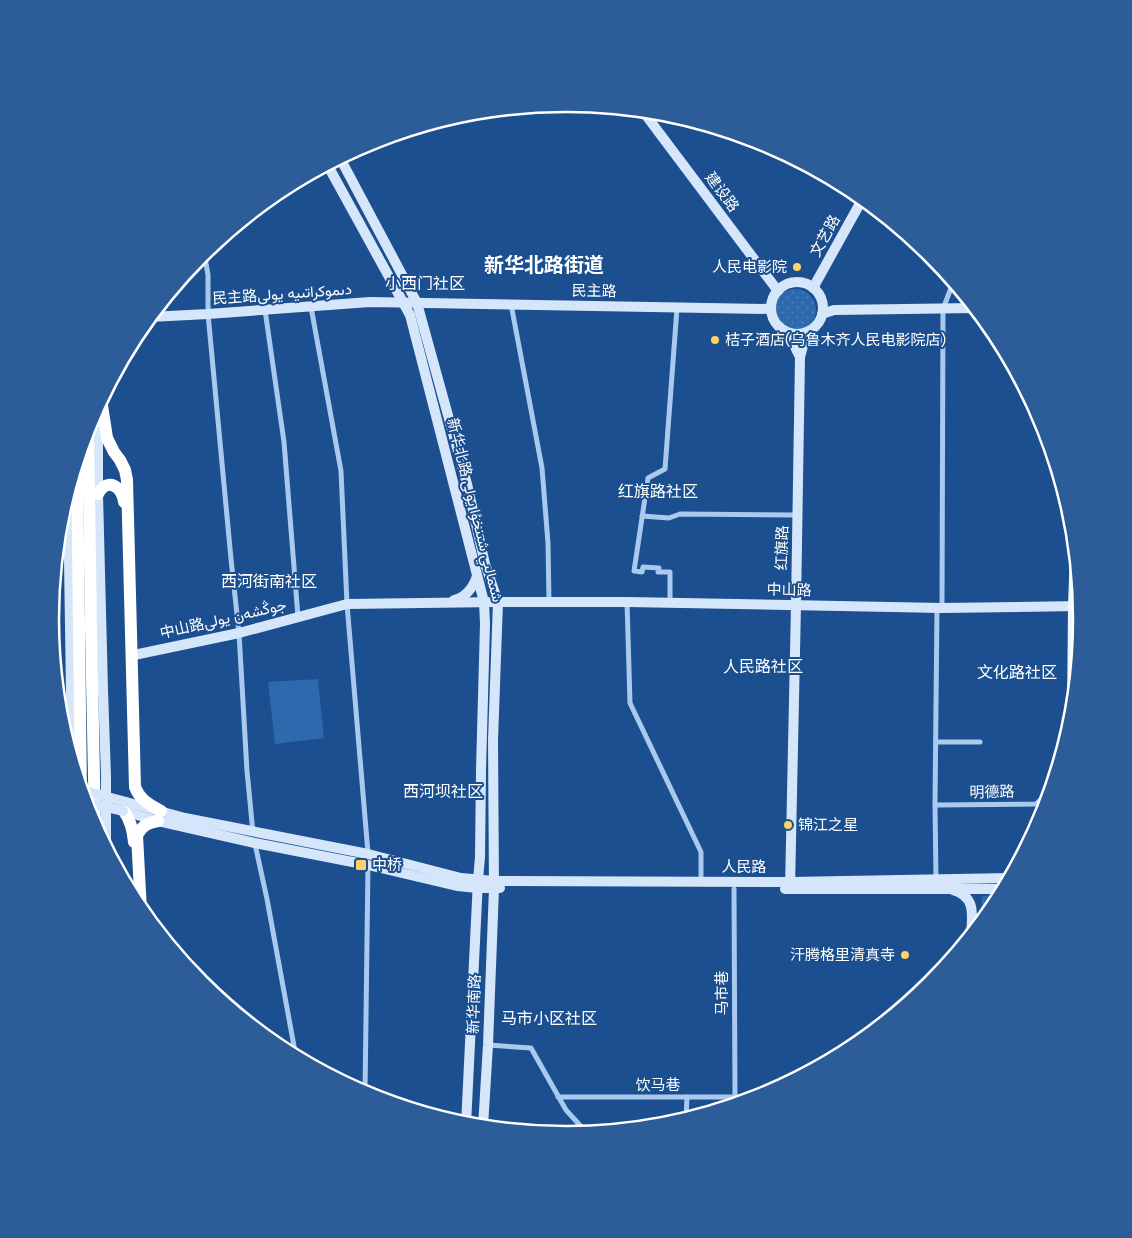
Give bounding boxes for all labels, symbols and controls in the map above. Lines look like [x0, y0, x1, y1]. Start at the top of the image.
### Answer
street label: 建设路 [700, 168, 744, 216]
street label: 文艺路 [805, 211, 845, 261]
district label: 新华北路街道 [484, 252, 604, 278]
place label: 人民电影院 [712, 257, 787, 277]
marker: 人民电影院 [791, 261, 803, 273]
district label: 小西门社区 [385, 273, 465, 294]
street label: 民主路دىموكراتىيە يولى [212, 279, 352, 309]
street label: 民主路 [571, 281, 617, 301]
place label: 桔子酒店(乌鲁木齐人民电影院店) [725, 330, 946, 350]
marker: 桔子酒店(乌鲁木齐人民电影院店) [709, 334, 721, 346]
street label: 新华北路 شىمالىي شىنخۇا يولى [440, 416, 508, 605]
district label: 红旗路社区 [618, 481, 698, 502]
street label: 红旗路 [772, 525, 792, 571]
district label: 西河街南社区 [221, 571, 317, 592]
street label: 中山路 [766, 580, 812, 600]
street label: 中山路جوڭشەن يولى [158, 595, 288, 643]
district label: 人民路社区 [723, 656, 803, 677]
district label: 文化路社区 [977, 662, 1057, 683]
district label: 西河坝社区 [403, 781, 483, 802]
street label: 明德路 [969, 782, 1015, 802]
place label: 锦江之星 [798, 815, 858, 835]
marker: 锦江之星 [782, 819, 794, 831]
place label: 中桥 [372, 855, 402, 875]
street label: 人民路 [721, 857, 767, 877]
marker: 中桥 [354, 858, 368, 872]
place label: 汗腾格里清真寺 [790, 945, 895, 965]
marker: 汗腾格里清真寺 [899, 949, 911, 961]
street label: 马市巷 [712, 970, 732, 1016]
street label: 新华南路 [463, 974, 485, 1034]
district label: 马市小区社区 [501, 1008, 597, 1029]
street label: 饮马巷 [635, 1075, 681, 1095]

